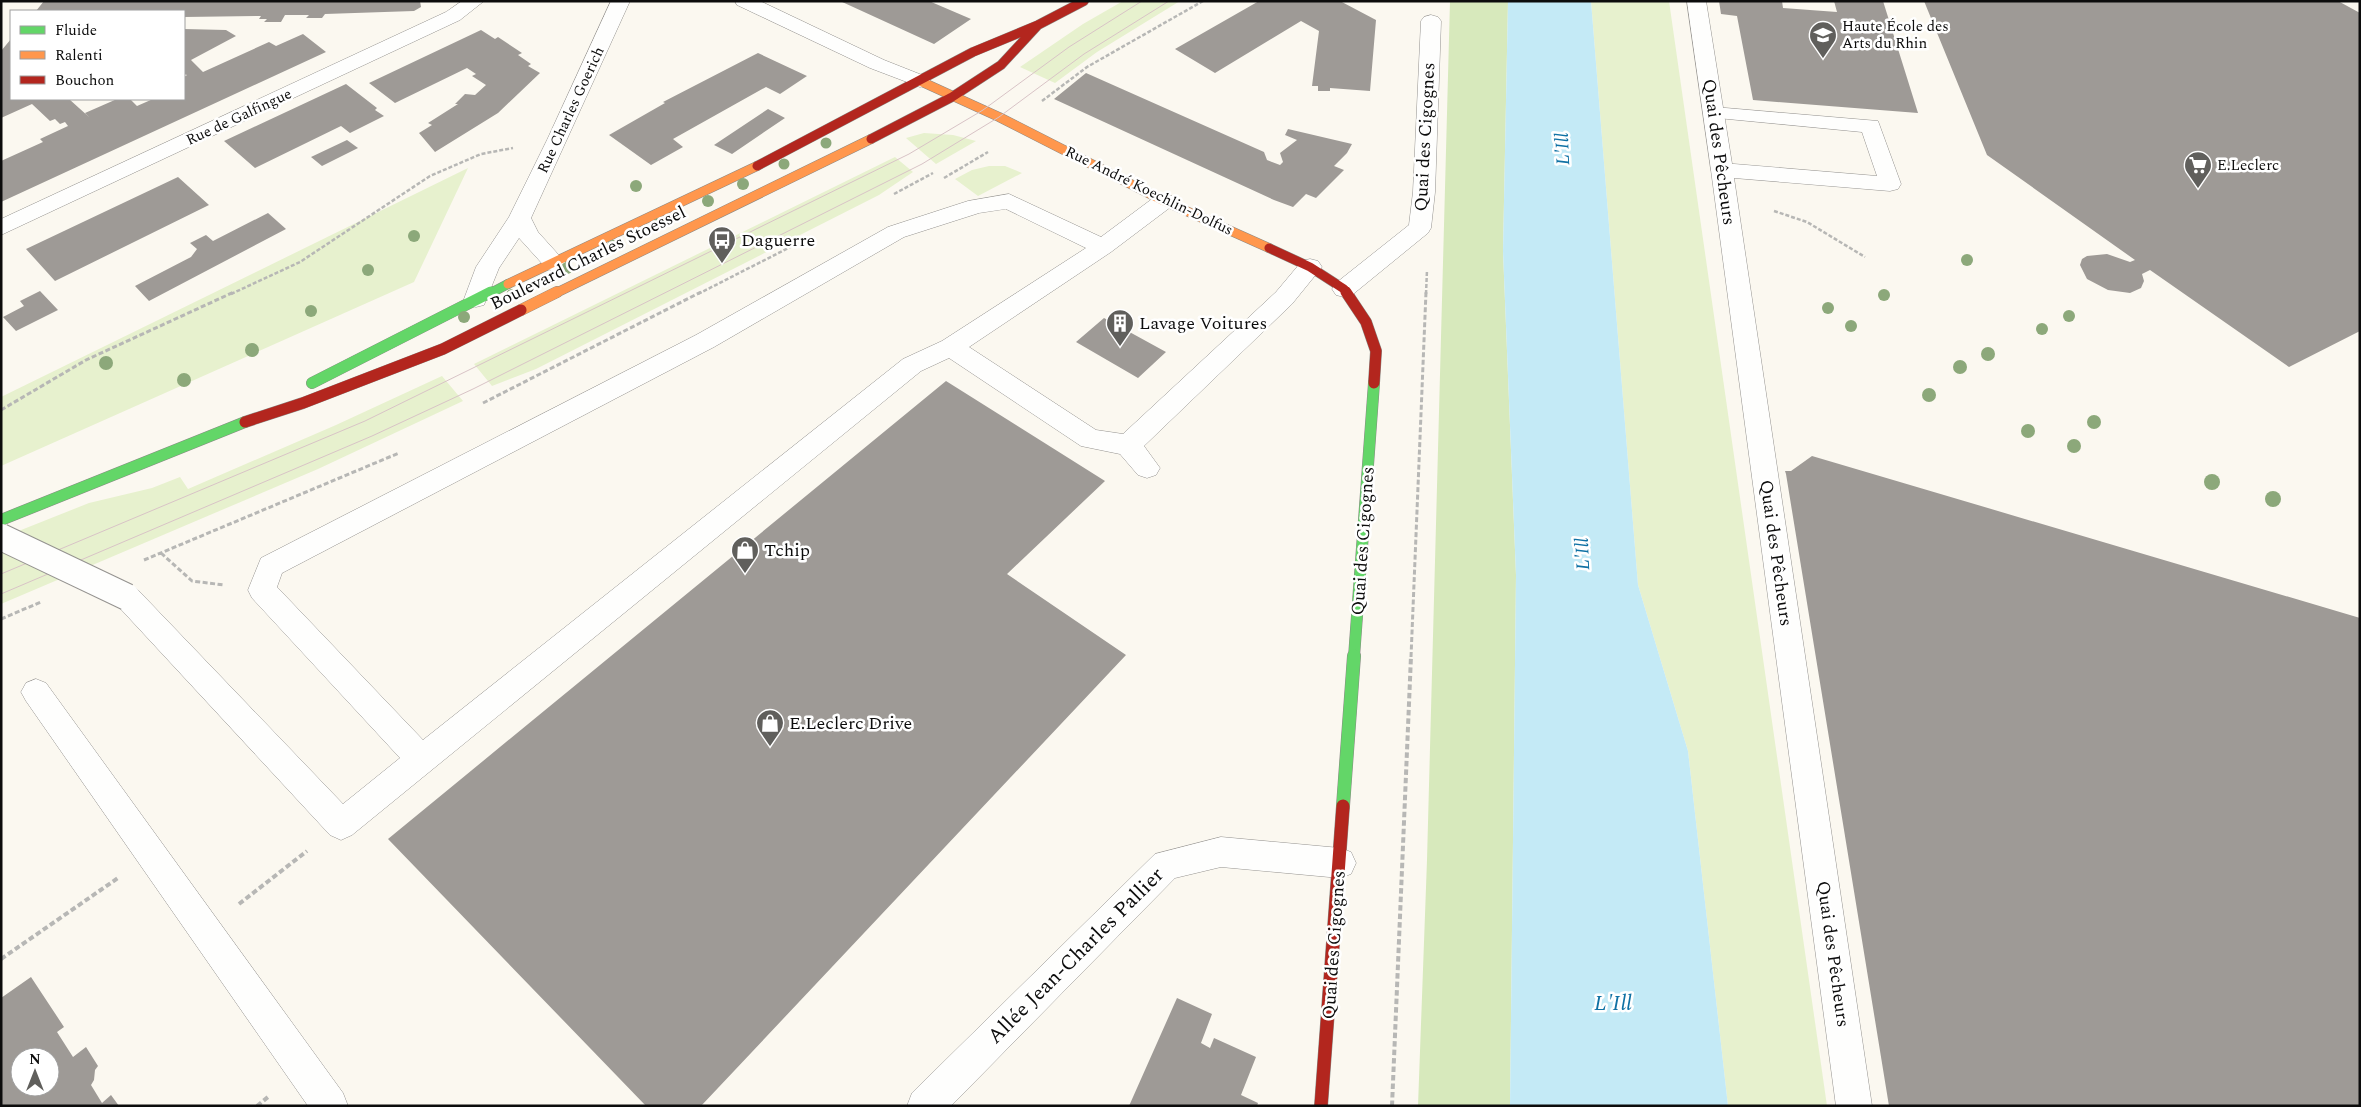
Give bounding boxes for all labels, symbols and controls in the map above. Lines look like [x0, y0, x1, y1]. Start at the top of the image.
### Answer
legend [10, 10, 185, 100]
place label: Haute École des Arts du Rhin [1842, 15, 1949, 55]
text: Fluide [55, 19, 97, 42]
school or university icon: Haute École des Arts du Rhin [1808, 20, 1838, 59]
street label: Rue Charles Goerich [531, 43, 611, 177]
text: Ralenti [55, 44, 103, 67]
street label: Quai des Cigognes [1408, 62, 1442, 212]
text: Bouchon [55, 69, 115, 92]
street label: Quai des Pêcheurs [1695, 77, 1743, 227]
street label: Rue de Galfingue [182, 82, 296, 152]
water label: L'Ill [1548, 132, 1578, 166]
street label: Rue André Koechlin-Dolfus [1061, 140, 1237, 242]
supermarket icon: E.Leclerc [2183, 150, 2213, 189]
place label: E.Leclerc [2217, 154, 2279, 177]
street label: Boulevard Charles Stoessel [486, 199, 690, 317]
bus stop icon: Daguerre [707, 225, 737, 264]
place label: Daguerre [741, 227, 815, 254]
building icon: Lavage Voitures [1105, 308, 1135, 347]
place label: Lavage Voitures [1139, 310, 1267, 337]
street label: Quai des Cigognes [1344, 466, 1382, 616]
street label: Quai des Pêcheurs [1752, 478, 1800, 628]
shop icon: Tchip [730, 535, 760, 574]
place label: Tchip [764, 537, 810, 564]
water label: L'Ill [1568, 537, 1598, 571]
shop icon: E.Leclerc Drive [755, 708, 785, 747]
place label: E.Leclerc Drive [789, 710, 912, 737]
street label: Allée Jean-Charles Pallier [980, 860, 1172, 1052]
street label: Quai des Cigognes [1315, 870, 1353, 1020]
street label: Quai des Pêcheurs [1809, 879, 1857, 1029]
water label: L'Ill [1594, 987, 1632, 1020]
north arrow [10, 1047, 60, 1097]
text: N [29, 1049, 41, 1070]

